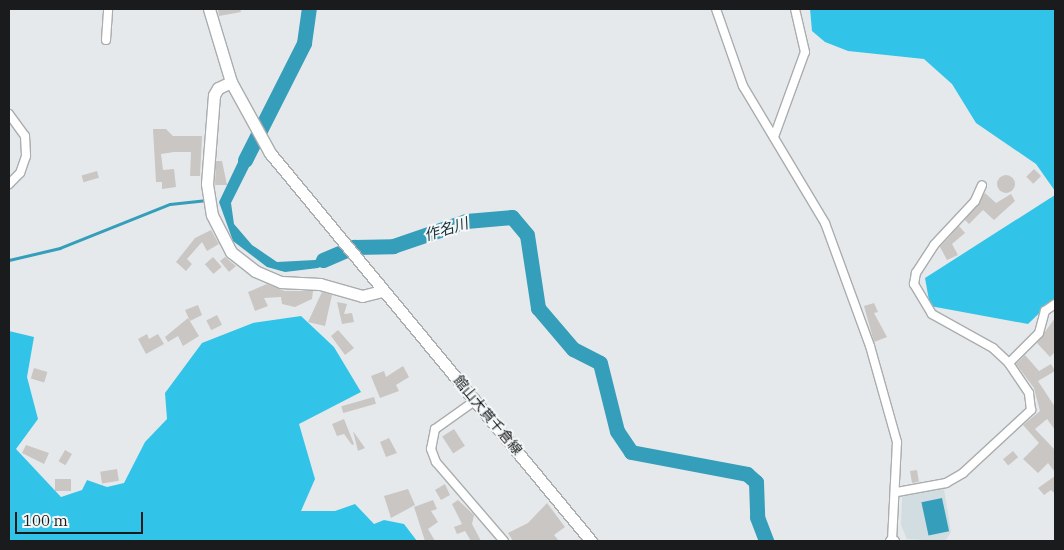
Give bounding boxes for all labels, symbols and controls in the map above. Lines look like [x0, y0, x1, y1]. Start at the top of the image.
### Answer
water label: 作名川 [422, 214, 470, 244]
street label: 館山大貫千倉線 [450, 372, 526, 458]
scale bar [18, 502, 145, 534]
text: 100 m [23, 511, 68, 530]

